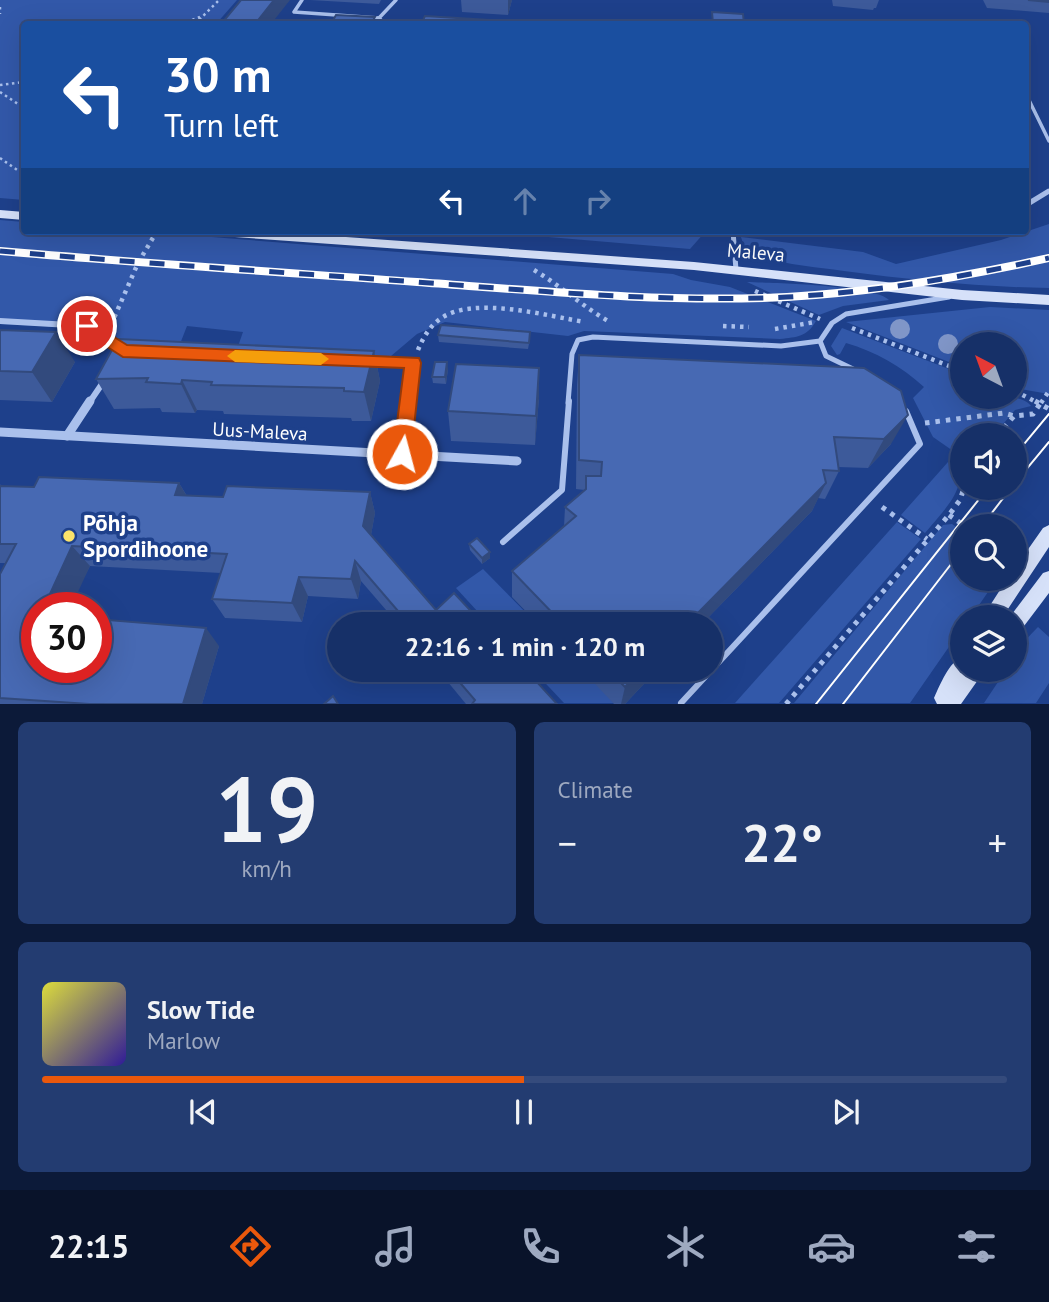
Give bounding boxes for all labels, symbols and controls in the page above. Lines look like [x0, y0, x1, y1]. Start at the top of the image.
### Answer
text: 30 m [164, 42, 271, 106]
icon: left [49, 49, 140, 140]
text: Turn left [164, 104, 279, 146]
icon: left [433, 182, 471, 220]
icon: ahead [506, 182, 544, 220]
icon: right [579, 182, 617, 220]
street label: Maleva [726, 238, 786, 266]
pin [57, 296, 117, 356]
icon: arrive [68, 307, 106, 345]
north arrow [950, 332, 1027, 410]
map controls [950, 332, 1027, 682]
street label: Uus-Maleva [212, 417, 308, 445]
position arrow [365, 417, 439, 491]
button: sound [950, 423, 1027, 500]
place label: Põhja Spordihoone [83, 508, 208, 563]
button: search [950, 514, 1027, 591]
marker: Põhja Spordihoone [61, 528, 77, 544]
speed limit sign: 30 [21, 592, 112, 683]
button: layers [950, 605, 1027, 682]
text: 22:16 · 1 min · 120 m [405, 630, 645, 663]
text: 19 [215, 749, 318, 867]
text: Climate [558, 775, 633, 804]
text: 22° [741, 809, 823, 876]
text: − [558, 818, 577, 867]
text: + [988, 818, 1007, 867]
text: km/h [242, 854, 292, 883]
text: Slow Tide [147, 993, 255, 1026]
text: Marlow [147, 1026, 220, 1055]
icon: previous [184, 1093, 222, 1131]
icon: pause [505, 1093, 543, 1131]
icon: next [827, 1093, 865, 1131]
icon: directions [226, 1222, 275, 1271]
icon: music [371, 1222, 420, 1271]
icon: phone [516, 1222, 565, 1271]
icon: climate [661, 1222, 710, 1271]
icon: car [807, 1222, 856, 1271]
icon: filters [952, 1222, 1001, 1271]
text: 22:15 [48, 1225, 129, 1267]

